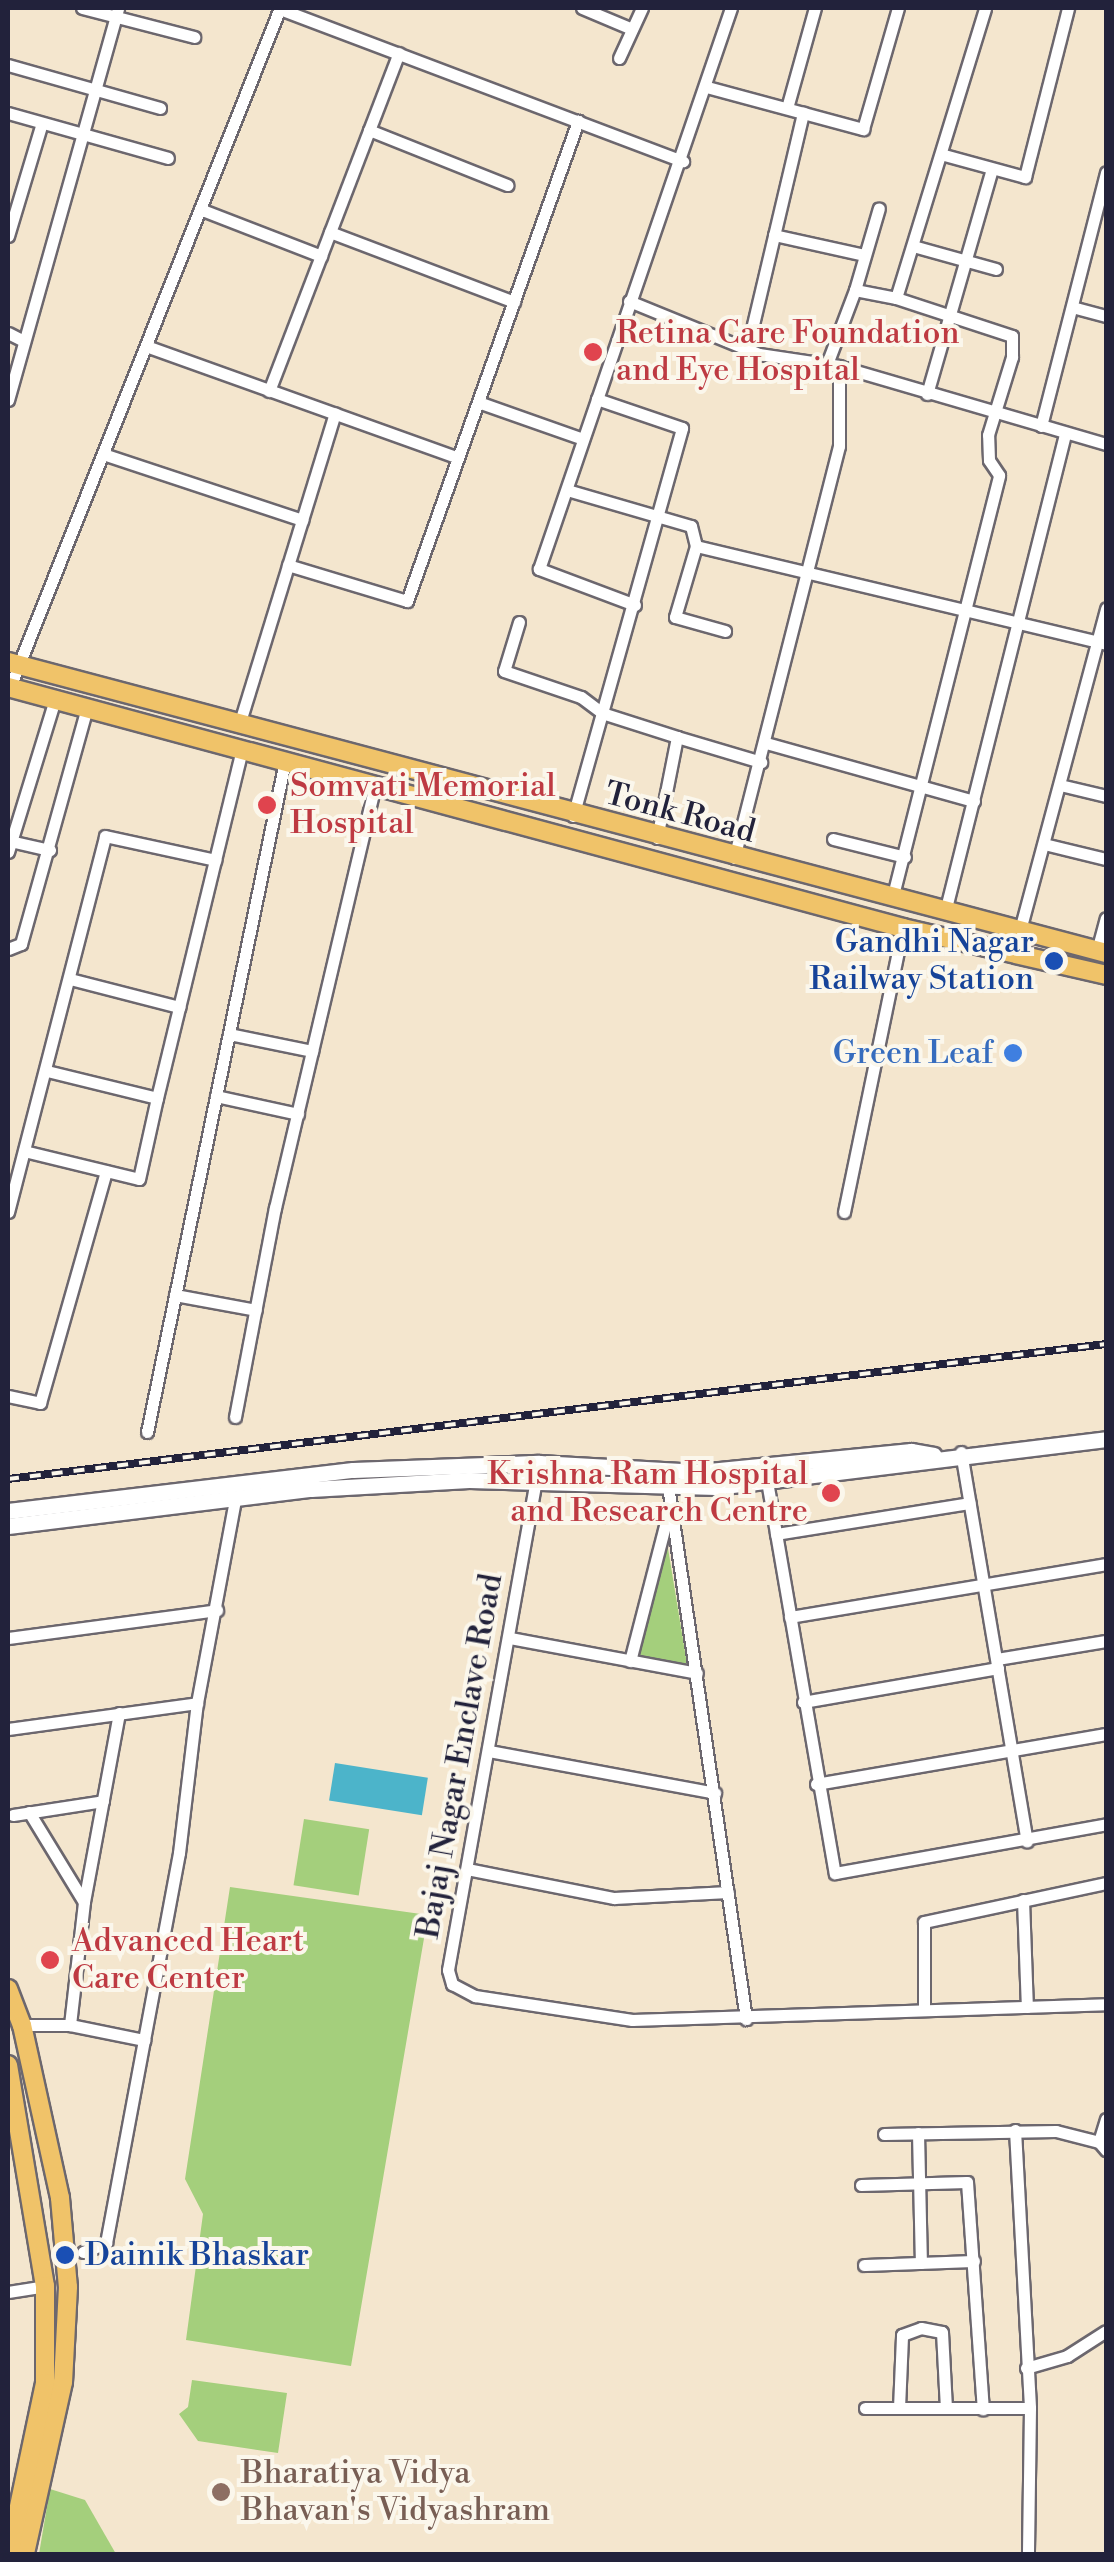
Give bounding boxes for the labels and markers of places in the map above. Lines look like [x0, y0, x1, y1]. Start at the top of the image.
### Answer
place label: Retina Care Foundation and Eye Hospital [616, 315, 960, 390]
marker: Retina Care Foundation and Eye Hospital [580, 339, 606, 365]
place label: Somvati Memorial Hospital [290, 768, 556, 843]
marker: Somvati Memorial Hospital [254, 792, 280, 818]
place label: Gandhi Nagar Railway Station [809, 924, 1034, 999]
marker: Gandhi Nagar Railway Station [1043, 950, 1065, 972]
place label: Green Leaf [833, 1034, 993, 1072]
marker: Green Leaf [1002, 1042, 1024, 1064]
place label: Krishna Ram Hospital and Research Centre [487, 1456, 808, 1531]
marker: Krishna Ram Hospital and Research Centre [818, 1480, 844, 1506]
place label: Advanced Heart Care Center [72, 1923, 304, 1998]
marker: Advanced Heart Care Center [37, 1947, 63, 1973]
place label: Dainik Bhaskar [85, 2236, 309, 2274]
marker: Dainik Bhaskar [54, 2244, 76, 2266]
place label: Bharatiya Vidya Bhavan's Vidyashram [241, 2455, 550, 2530]
marker: Bharatiya Vidya Bhavan's Vidyashram [210, 2481, 232, 2503]

